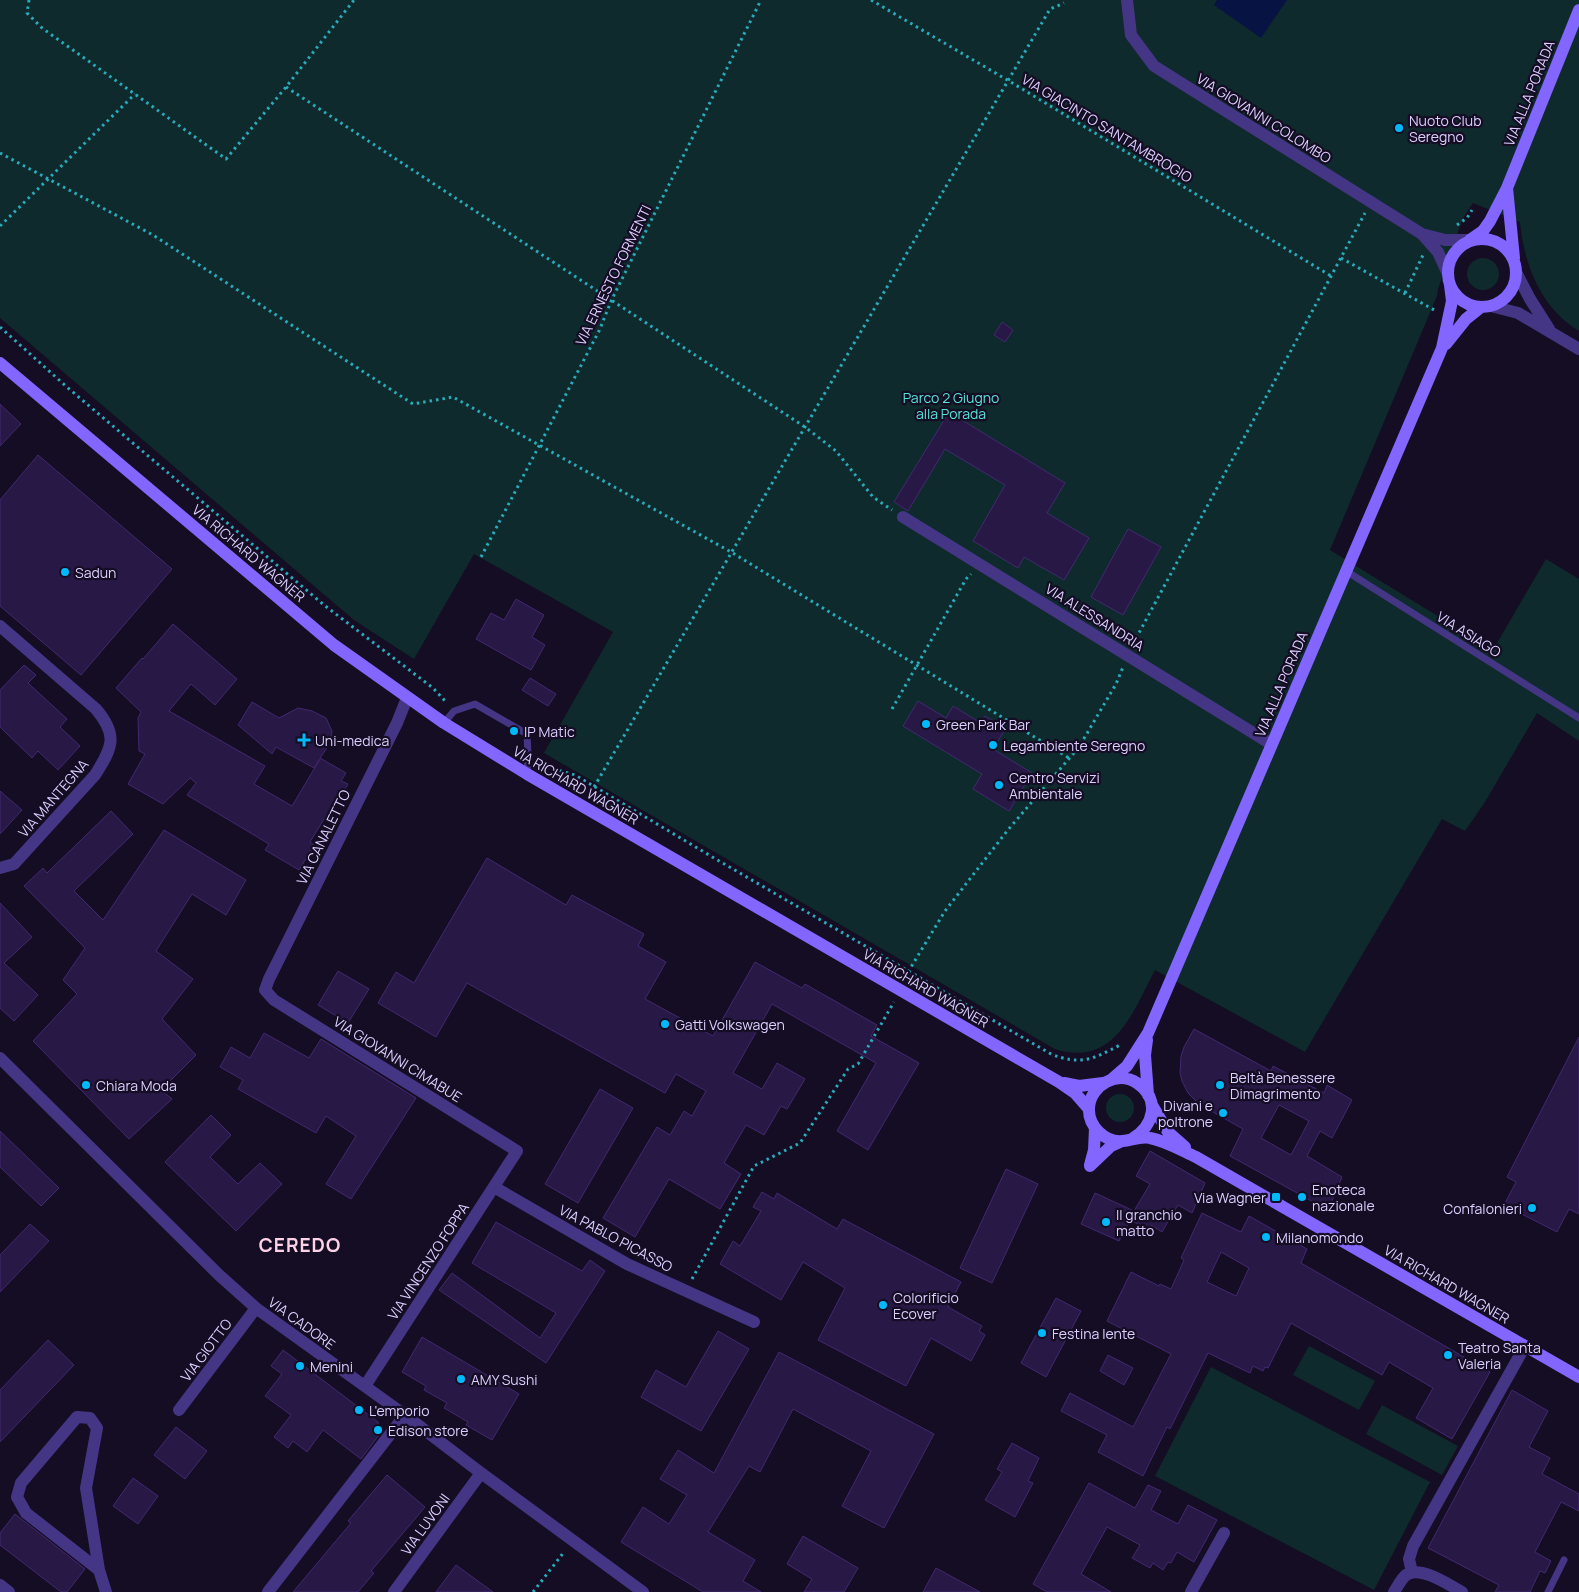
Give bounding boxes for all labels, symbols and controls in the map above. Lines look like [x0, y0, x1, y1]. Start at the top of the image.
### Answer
street label: VIA ALLA PORADA [1499, 37, 1559, 149]
street label: VIA GIACINTO SANTAMBROGIO [1018, 69, 1196, 187]
street label: VIA GIOVANNI COLOMBO [1193, 69, 1335, 167]
place label: Nuoto Club Seregno [1409, 111, 1481, 146]
marker: Nuoto Club Seregno [1393, 122, 1405, 134]
street label: VIA ERNESTO FORMENTI [571, 202, 655, 348]
park label: Parco 2 Giugno alla Porada [903, 388, 999, 423]
street label: VIA RICHARD WAGNER [189, 500, 310, 606]
place label: Sadun [75, 563, 116, 582]
marker: Sadun [59, 566, 71, 578]
street label: VIA ALESSANDRIA [1042, 579, 1148, 655]
street label: VIA ASIAGO [1433, 607, 1505, 661]
street label: VIA ALLA PORADA [1250, 628, 1312, 739]
place label: Green Park Bar [936, 715, 1030, 734]
marker: Green Park Bar [920, 718, 932, 730]
place label: IP Matic [524, 722, 575, 741]
marker: IP Matic [508, 725, 520, 737]
place label: Uni-medica [315, 731, 389, 750]
marker: Uni-medica [297, 733, 311, 747]
place label: Legambiente Seregno [1003, 736, 1145, 755]
marker: Legambiente Seregno [987, 739, 999, 751]
street label: VIA RICHARD WAGNER [510, 741, 642, 829]
street label: VIA MANTEGNA [14, 755, 92, 841]
place label: Centro Servizi Ambientale [1009, 768, 1100, 803]
marker: Centro Servizi Ambientale [993, 779, 1005, 791]
street label: VIA CANALETTO [292, 786, 354, 888]
street label: VIA RICHARD WAGNER [860, 944, 992, 1032]
street label: VIA GIOVANNI CIMABUE [330, 1012, 466, 1106]
place label: Gatti Volkswagen [675, 1015, 785, 1034]
marker: Gatti Volkswagen [659, 1018, 671, 1030]
place label: Beltà Benessere Dimagrimento [1230, 1068, 1335, 1103]
place label: Chiara Moda [96, 1076, 177, 1095]
marker: Chiara Moda [80, 1079, 92, 1091]
marker: Beltà Benessere Dimagrimento [1214, 1079, 1226, 1091]
place label: Divani e poltrone [1158, 1096, 1213, 1131]
marker: Divani e poltrone [1217, 1107, 1229, 1119]
place label: Enoteca nazionale [1312, 1180, 1375, 1215]
place label: Via Wagner [1194, 1188, 1266, 1207]
marker: Via Wagner [1270, 1191, 1282, 1203]
marker: Enoteca nazionale [1296, 1191, 1308, 1203]
street label: VIA VINCENZO FOPPA [383, 1199, 473, 1323]
place label: Confalonieri [1443, 1199, 1522, 1218]
street label: VIA PABLO PICASSO [556, 1200, 676, 1276]
marker: Confalonieri [1526, 1202, 1538, 1214]
place label: Il granchio matto [1116, 1205, 1182, 1240]
marker: Il granchio matto [1100, 1216, 1112, 1228]
place label: Milanomondo [1276, 1228, 1364, 1247]
marker: Milanomondo [1260, 1231, 1272, 1243]
district label: CEREDO [259, 1232, 341, 1258]
street label: VIA RICHARD WAGNER [1381, 1240, 1513, 1328]
place label: Colorificio Ecover [893, 1288, 959, 1323]
street label: VIA CADORE [265, 1292, 339, 1354]
marker: Colorificio Ecover [877, 1299, 889, 1311]
street label: VIA GIOTTO [176, 1315, 236, 1385]
place label: Festina lente [1052, 1324, 1135, 1343]
marker: Festina lente [1036, 1327, 1048, 1339]
place label: Teatro Santa Valeria [1458, 1338, 1541, 1373]
marker: Teatro Santa Valeria [1442, 1349, 1454, 1361]
place label: Menini [310, 1357, 353, 1376]
marker: Menini [294, 1360, 306, 1372]
place label: AMY Sushi [471, 1370, 538, 1389]
marker: AMY Sushi [455, 1373, 467, 1385]
place label: L'emporio [369, 1401, 430, 1420]
marker: L'emporio [353, 1404, 365, 1416]
place label: Edison store [388, 1421, 468, 1440]
marker: Edison store [372, 1424, 384, 1436]
street label: VIA LUVONI [396, 1489, 454, 1559]

